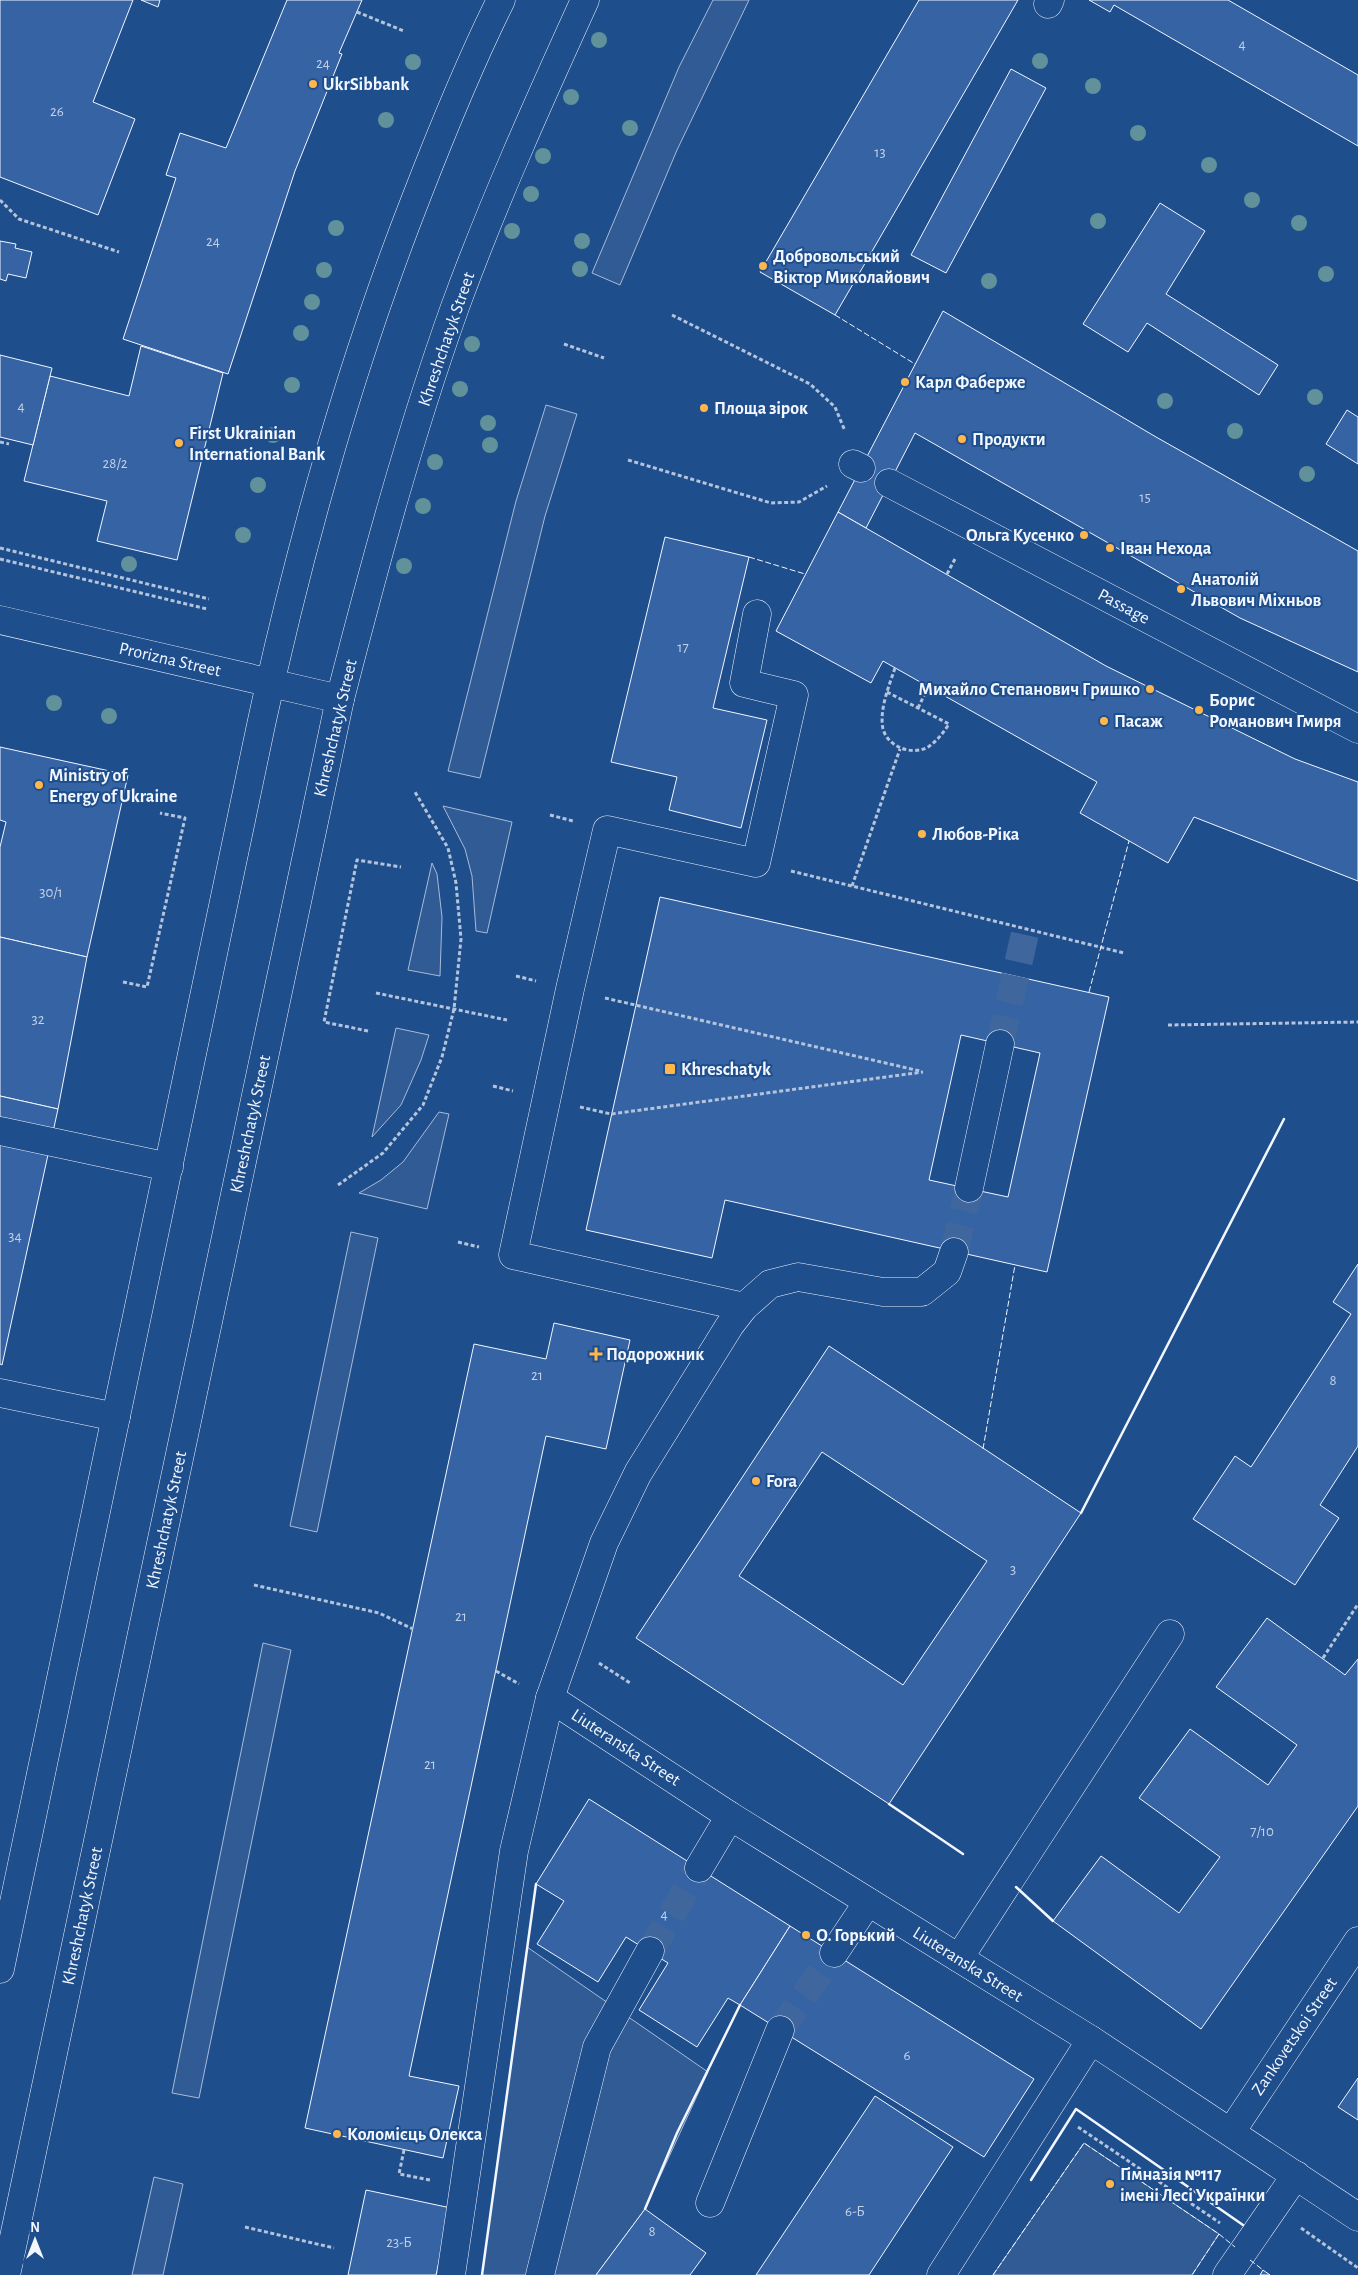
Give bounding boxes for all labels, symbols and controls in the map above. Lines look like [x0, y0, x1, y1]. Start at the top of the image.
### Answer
house number: 4 [1238, 37, 1246, 52]
house number: 24 [316, 56, 330, 71]
place label: UkrSibbank [323, 76, 409, 94]
marker: UkrSibbank [307, 78, 319, 90]
house number: 26 [50, 104, 64, 119]
house number: 13 [874, 145, 886, 160]
house number: 24 [206, 234, 220, 249]
place label: Добровольський Віктор Миколайович [773, 248, 930, 287]
marker: Добровольський Віктор Миколайович [757, 260, 769, 272]
street label: Khreshchatyk Street [416, 270, 478, 409]
place label: Карл Фаберже [915, 374, 1025, 392]
marker: Карл Фаберже [899, 376, 911, 388]
house number: 4 [17, 399, 25, 414]
place label: Площа зірок [714, 400, 808, 418]
marker: Площа зірок [698, 402, 710, 414]
place label: First Ukrainian International Bank [189, 425, 325, 464]
place label: Продукти [972, 431, 1046, 449]
marker: Продукти [956, 433, 968, 445]
marker: First Ukrainian International Bank [173, 437, 185, 449]
house number: 28/2 [102, 456, 128, 471]
house number: 15 [1139, 490, 1151, 505]
place label: Ольга Кусенко [966, 527, 1074, 545]
marker: Ольга Кусенко [1078, 529, 1090, 541]
place label: Іван Нехода [1120, 540, 1212, 558]
marker: Іван Нехода [1104, 542, 1116, 554]
place label: Анатолій Львович Міхньов [1191, 571, 1322, 610]
marker: Анатолій Львович Міхньов [1175, 583, 1187, 595]
street label: Passage [1095, 586, 1152, 628]
street label: Prorizna Street [117, 639, 223, 681]
house number: 17 [677, 640, 689, 655]
street label: Khreshchatyk Street [311, 657, 361, 799]
place label: Михайло Степанович Гришко [918, 681, 1140, 699]
marker: Михайло Степанович Гришко [1144, 683, 1156, 695]
place label: Борис Романович Гмиря [1209, 692, 1341, 731]
marker: Борис Романович Гмиря [1193, 704, 1205, 716]
place label: Пасаж [1114, 713, 1163, 731]
marker: Пасаж [1098, 715, 1110, 727]
place label: Ministry of Energy of Ukraine [49, 767, 177, 806]
marker: Ministry of Energy of Ukraine [33, 779, 45, 791]
place label: Любов-Ріка [932, 826, 1020, 844]
marker: Любов-Ріка [916, 828, 928, 840]
house number: 30/1 [39, 885, 63, 900]
house number: 32 [31, 1012, 45, 1027]
street label: Khreshchatyk Street [228, 1053, 274, 1195]
place label: Khreschatyk [681, 1061, 771, 1079]
marker: Khreschatyk [663, 1062, 677, 1076]
house number: 34 [8, 1229, 22, 1244]
place label: Подорожник [606, 1346, 704, 1364]
marker: Подорожник [590, 1348, 602, 1360]
house number: 21 [531, 1368, 543, 1383]
house number: 8 [1329, 1373, 1337, 1388]
street label: Khreshchatyk Street [144, 1449, 190, 1591]
place label: Fora [766, 1473, 798, 1491]
marker: Fora [750, 1475, 762, 1487]
house number: 3 [1010, 1562, 1016, 1577]
house number: 21 [455, 1609, 467, 1624]
street label: Liuteranska Street [568, 1706, 683, 1790]
house number: 21 [424, 1757, 436, 1772]
house number: 7/10 [1250, 1824, 1274, 1839]
street label: Khreshchatyk Street [60, 1845, 106, 1987]
house number: 4 [660, 1907, 668, 1922]
street label: Liuteranska Street [909, 1924, 1026, 2006]
place label: О. Горький [816, 1927, 895, 1945]
marker: О. Горький [800, 1929, 812, 1941]
street label: Zankovetskoi Street [1249, 1974, 1341, 2099]
house number: 6 [903, 2048, 911, 2063]
place label: Коломієць Олекса [347, 2126, 483, 2144]
marker: Коломієць Олекса [331, 2128, 343, 2140]
place label: Гімназія №117 імені Лесі Українки [1120, 2166, 1265, 2205]
marker: Гімназія №117 імені Лесі Українки [1104, 2178, 1116, 2190]
house number: 6-Б [845, 2204, 865, 2219]
north arrow [10, 2215, 60, 2265]
text: N [30, 2221, 40, 2235]
house number: 8 [648, 2224, 656, 2239]
house number: 23-Б [386, 2235, 412, 2250]

